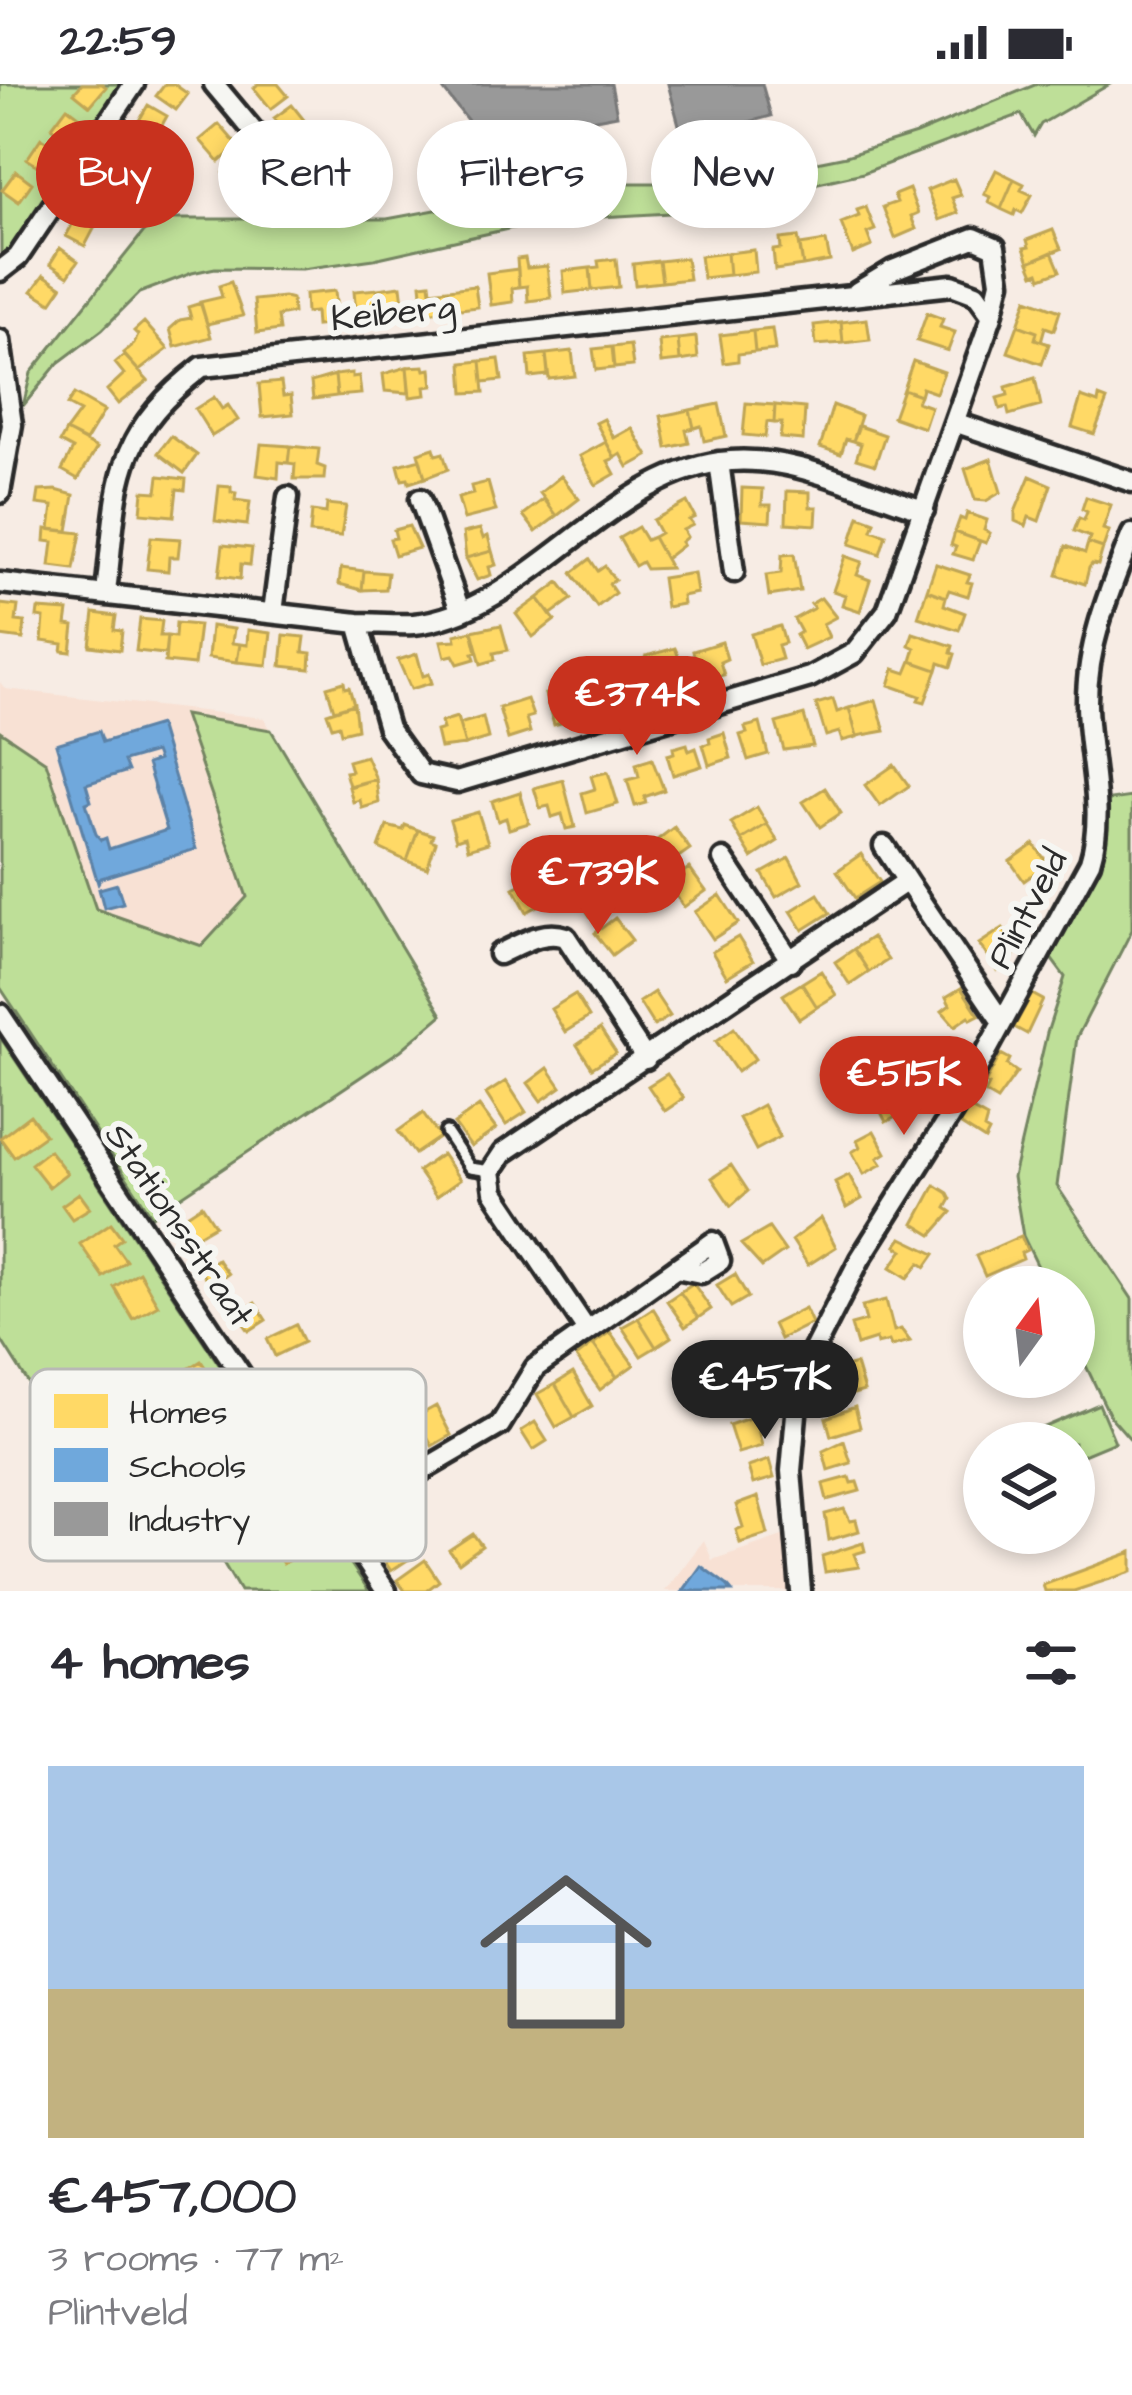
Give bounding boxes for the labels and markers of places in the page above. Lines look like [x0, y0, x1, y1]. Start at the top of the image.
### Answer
pin: €374K [553, 656, 721, 758]
pin: €739K [514, 835, 682, 937]
pin: €515K [820, 1036, 988, 1138]
pin: €457K [681, 1340, 849, 1442]

